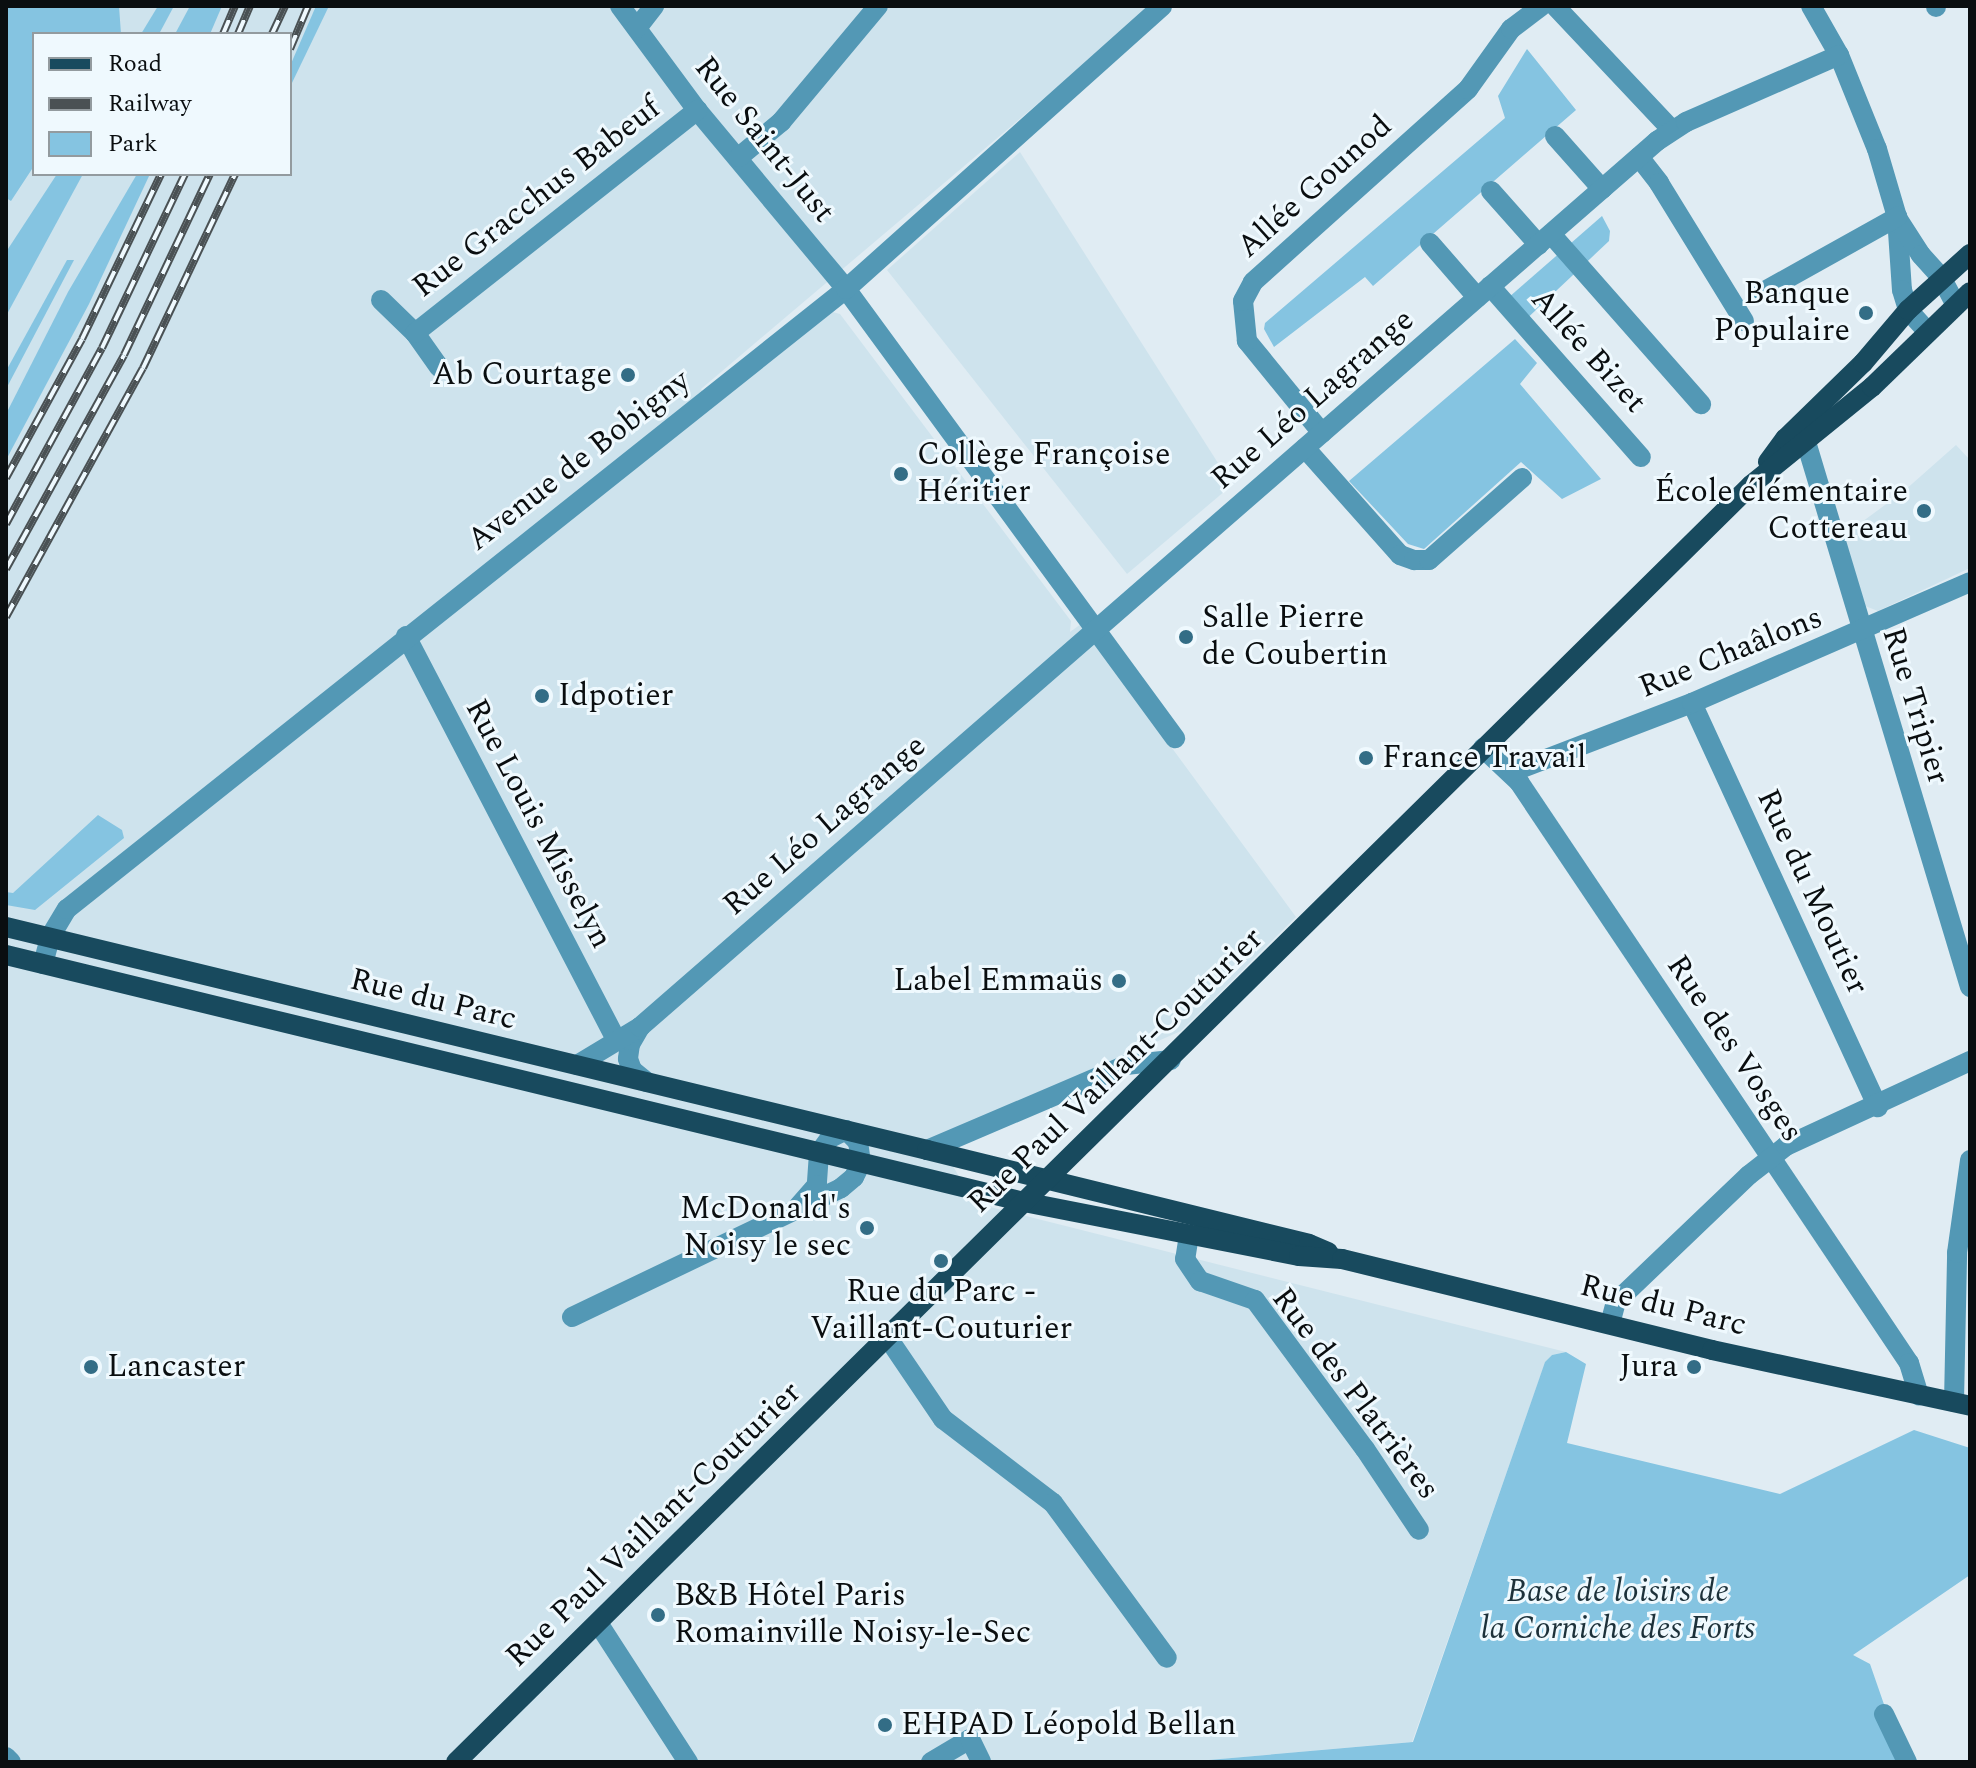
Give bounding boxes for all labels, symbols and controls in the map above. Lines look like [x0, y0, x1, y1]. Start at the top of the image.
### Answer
legend [32, 32, 292, 176]
text: Road [108, 46, 162, 82]
street label: Rue Saint-Just [685, 49, 843, 231]
text: Railway [108, 86, 192, 122]
street label: Rue Gracchus Babeuf [405, 89, 669, 307]
street label: Allée Gounod [1230, 107, 1400, 267]
text: Park [108, 126, 158, 162]
place label: Banque Populaire [1714, 276, 1850, 351]
street label: Allée Bizet [1522, 281, 1654, 421]
street label: Rue Léo Lagrange [1204, 301, 1422, 499]
marker: Banque Populaire [1857, 304, 1875, 322]
place label: Ab Courtage [432, 356, 612, 394]
street label: Avenue de Bobigny [460, 362, 698, 560]
marker: Ab Courtage [619, 366, 637, 384]
place label: Collège Françoise Héritier [917, 437, 1170, 512]
marker: Collège Françoise Héritier [892, 465, 910, 483]
place label: École élémentaire Cottereau [1654, 474, 1908, 549]
marker: École élémentaire Cottereau [1915, 502, 1933, 520]
street label: Rue Chaâlons [1634, 599, 1828, 707]
place label: Salle Pierre de Coubertin [1202, 600, 1388, 675]
street label: Rue Tripier [1873, 623, 1957, 789]
marker: Salle Pierre de Coubertin [1177, 628, 1195, 646]
place label: Idpotier [558, 677, 673, 715]
marker: Idpotier [533, 687, 551, 705]
street label: Rue Louis Misselyn [456, 693, 620, 955]
street label: Rue Léo Lagrange [716, 727, 934, 925]
place label: France Travail [1382, 739, 1587, 777]
marker: France Travail [1357, 749, 1375, 767]
street label: Rue du Moutier [1748, 783, 1876, 1001]
street label: Rue Paul Vaillant-Couturier [960, 920, 1272, 1222]
street label: Rue des Vosges [1657, 948, 1811, 1150]
street label: Rue du Parc [346, 961, 520, 1039]
place label: Label Emmaüs [893, 962, 1103, 1000]
marker: Label Emmaüs [1110, 972, 1128, 990]
place label: McDonald's Noisy le sec [680, 1191, 851, 1266]
marker: McDonald's Noisy le sec [858, 1219, 876, 1237]
marker: Rue du Parc - Vaillant-Couturier [932, 1252, 950, 1270]
street label: Rue du Parc [1576, 1267, 1750, 1345]
place label: Rue du Parc - Vaillant-Couturier [810, 1274, 1072, 1349]
street label: Rue des Platrières [1263, 1281, 1447, 1507]
place label: Lancaster [107, 1348, 245, 1386]
place label: Jura [1619, 1348, 1678, 1386]
marker: Lancaster [82, 1358, 100, 1376]
marker: Jura [1685, 1358, 1703, 1376]
street label: Rue Paul Vaillant-Couturier [498, 1374, 810, 1676]
park label: Base de loisirs de la Corniche des Forts [1481, 1574, 1755, 1649]
place label: B&B Hôtel Paris Romainville Noisy-le-Sec [674, 1578, 1031, 1653]
marker: B&B Hôtel Paris Romainville Noisy-le-Sec [649, 1606, 667, 1624]
place label: EHPAD Léopold Bellan [901, 1706, 1236, 1744]
marker: EHPAD Léopold Bellan [876, 1716, 894, 1734]

